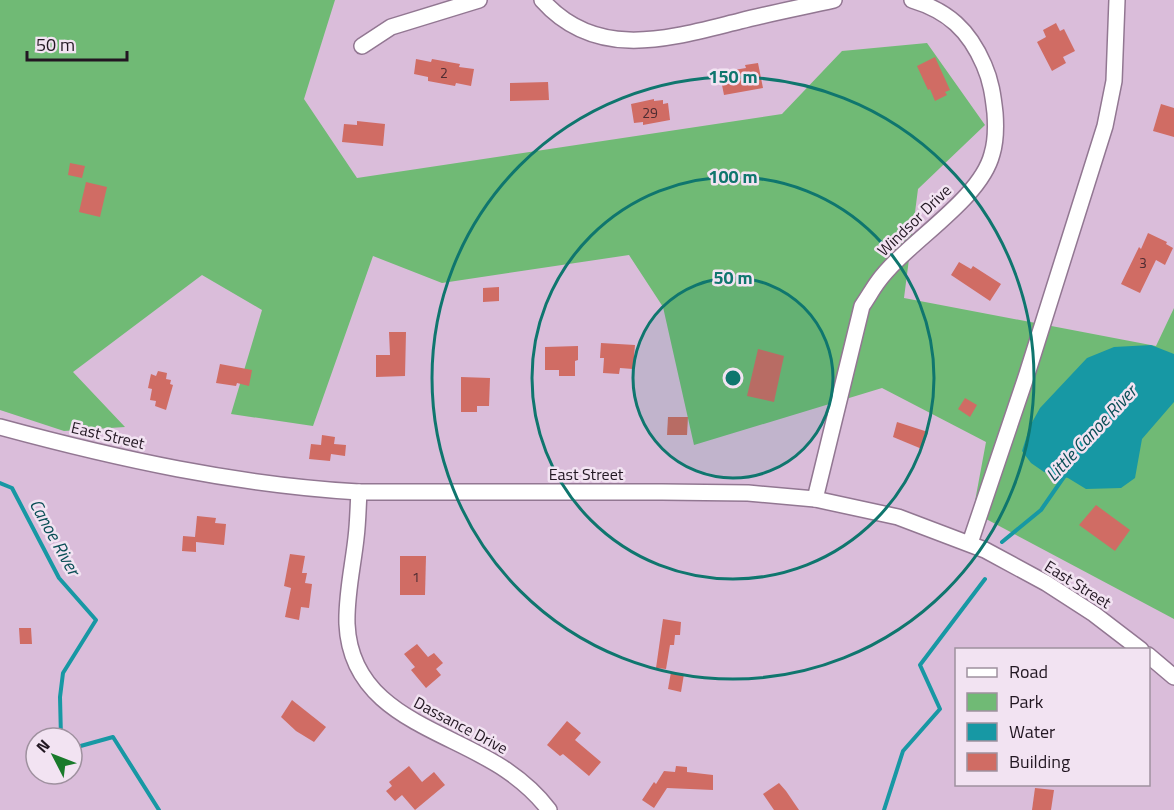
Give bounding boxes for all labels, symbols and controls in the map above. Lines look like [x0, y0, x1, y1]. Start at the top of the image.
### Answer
scale bar [27, 24, 128, 62]
text: 50 m [36, 31, 75, 58]
house number: 2 [440, 62, 448, 83]
text: 150 m [708, 63, 758, 90]
house number: 29 [642, 102, 658, 123]
text: 100 m [708, 163, 758, 190]
street label: Windsor Drive [872, 178, 956, 262]
house number: 3 [1139, 252, 1147, 273]
text: 50 m [713, 264, 753, 291]
centre of rings [723, 368, 743, 388]
water label: Little Canoe River [1039, 377, 1144, 487]
street label: East Street [69, 415, 147, 455]
street label: East Street [549, 462, 624, 486]
water label: Canoe River [23, 494, 88, 582]
street label: East Street [1040, 554, 1116, 614]
house number: 1 [412, 566, 420, 587]
legend [955, 648, 1150, 786]
text: Road [1009, 658, 1048, 685]
text: Park [1009, 688, 1044, 715]
street label: Dassance Drive [410, 690, 512, 760]
text: Water [1009, 718, 1055, 745]
north arrow [24, 726, 84, 786]
text: N [30, 734, 55, 758]
text: Building [1009, 748, 1070, 775]

